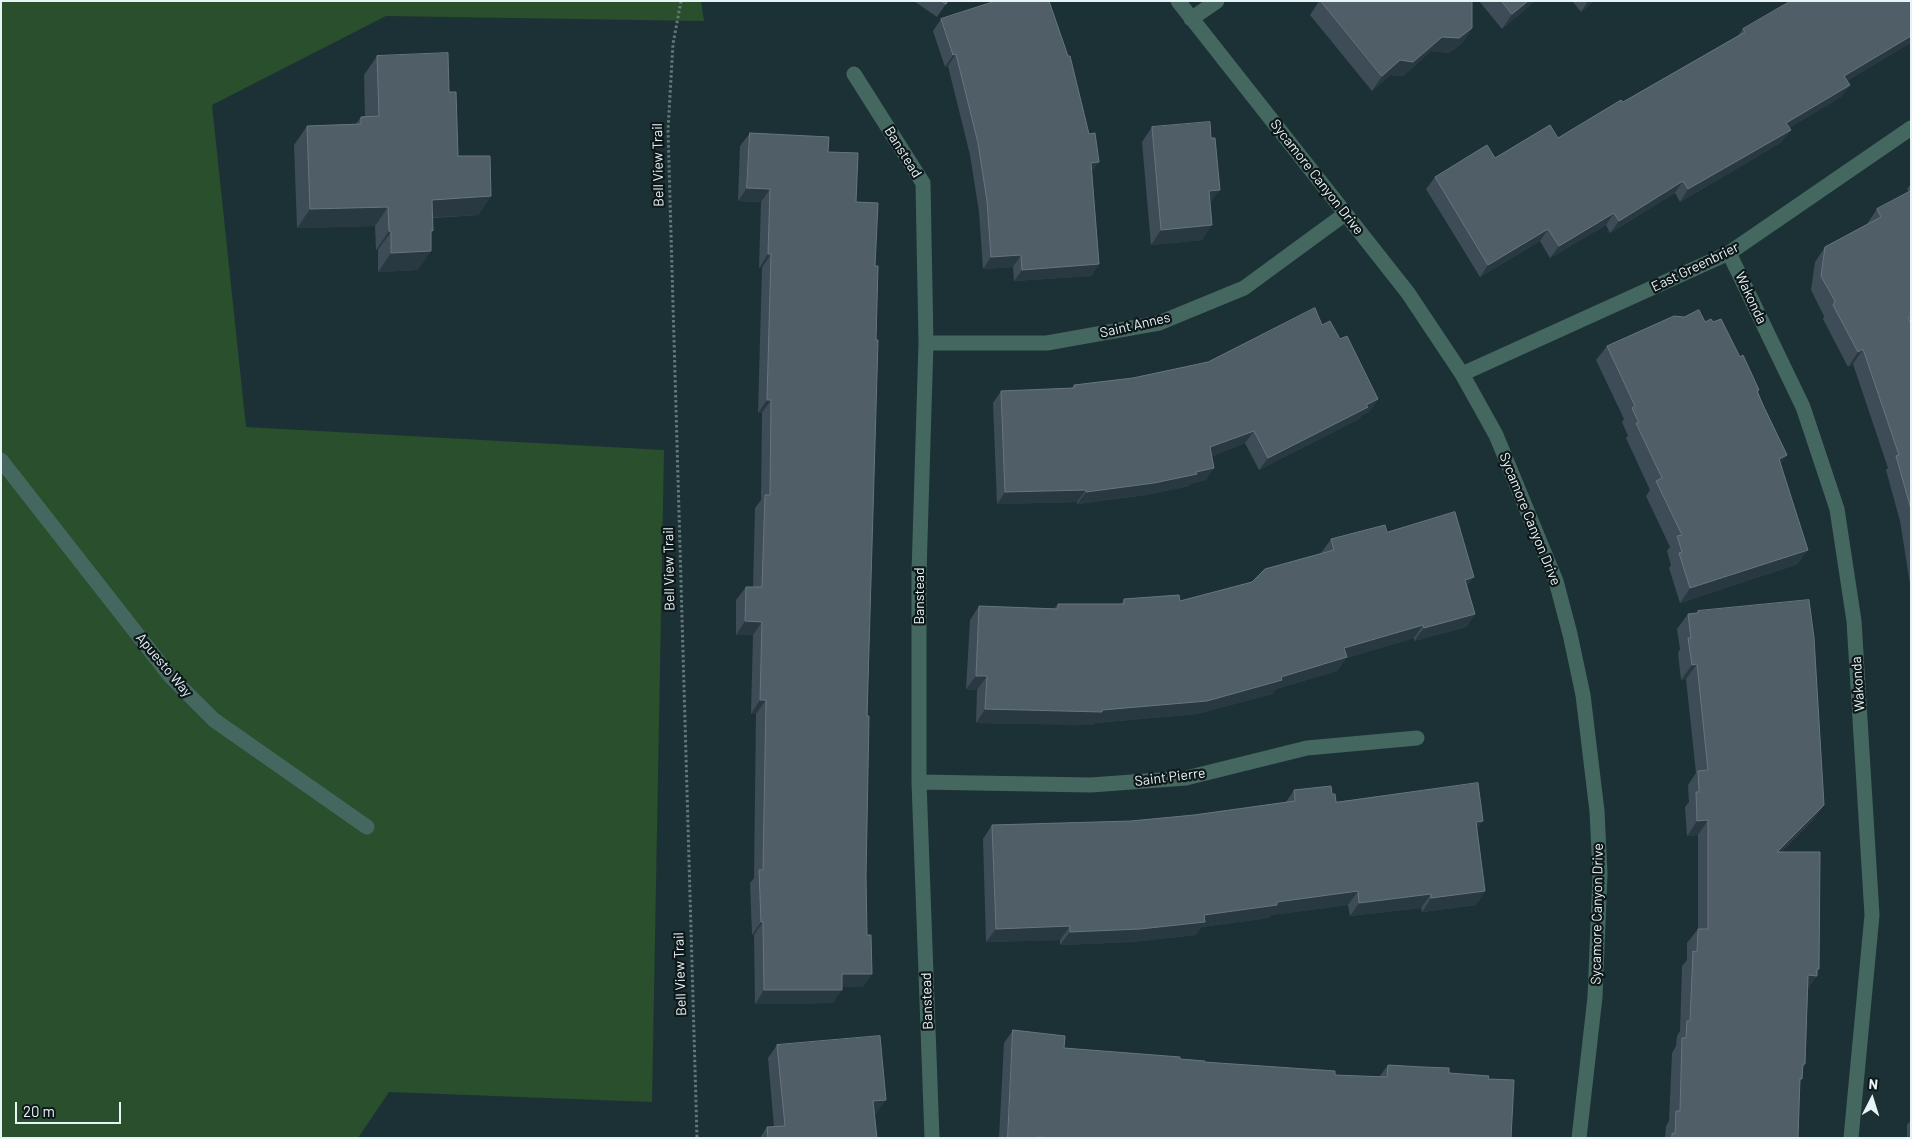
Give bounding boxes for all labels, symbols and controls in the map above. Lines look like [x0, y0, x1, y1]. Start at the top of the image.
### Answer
street label: Sycamore Canyon Drive [1267, 116, 1367, 238]
street label: Bell View Trail [649, 123, 667, 207]
street label: Banstead [881, 123, 925, 181]
street label: East Greenbrier [1649, 239, 1741, 295]
street label: Wakonda [1732, 269, 1770, 327]
street label: Saint Annes [1098, 309, 1172, 341]
street label: Sycamore Canyon Drive [1496, 450, 1564, 588]
street label: Bell View Trail [660, 527, 678, 611]
street label: Banstead [911, 567, 927, 625]
street label: Apuesto Way [132, 630, 196, 700]
street label: Wakonda [1848, 656, 1868, 712]
street label: Saint Pierre [1134, 764, 1206, 790]
street label: Sycamore Canyon Drive [1587, 843, 1607, 985]
street label: Bell View Trail [670, 932, 690, 1016]
street label: Banstead [918, 972, 936, 1030]
north arrow [1847, 1074, 1897, 1124]
text: N [1868, 1075, 1879, 1092]
scale bar [18, 1092, 124, 1124]
text: 20 m [23, 1102, 55, 1120]

